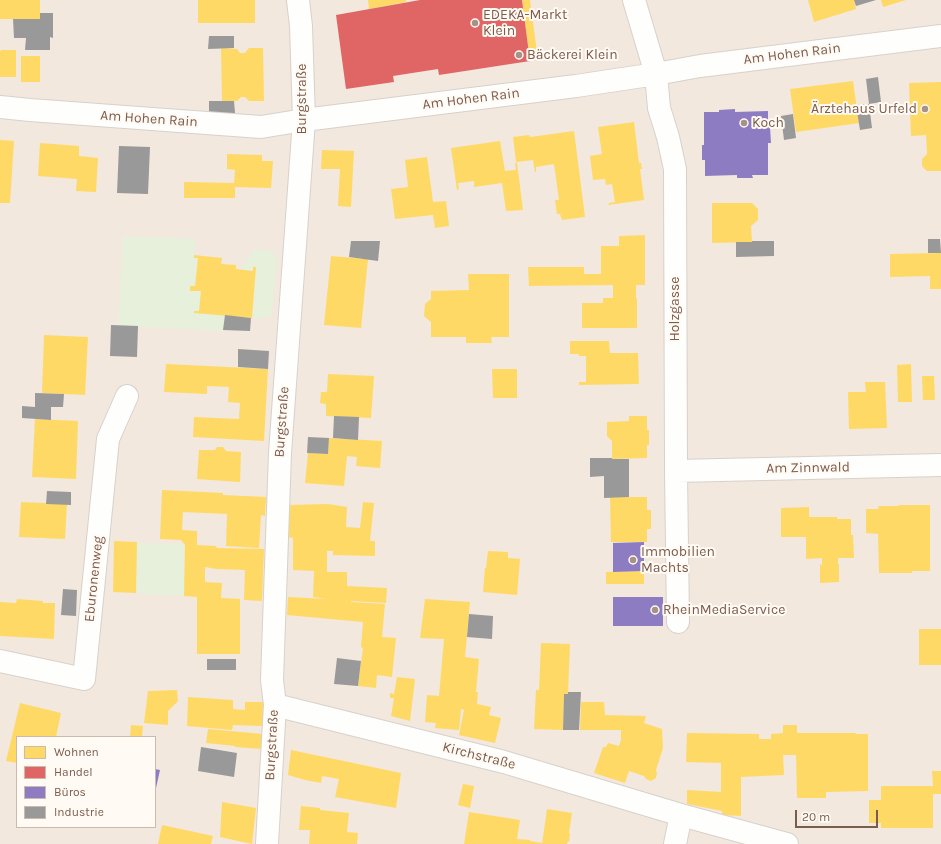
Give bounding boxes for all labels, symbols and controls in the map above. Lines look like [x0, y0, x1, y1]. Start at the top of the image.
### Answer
place label: EDEKA-Markt Klein [483, 7, 567, 40]
marker: EDEKA-Markt Klein [470, 18, 480, 28]
street label: Am Hohen Rain [742, 40, 842, 68]
place label: Bäckerei Klein [527, 47, 618, 63]
marker: Bäckerei Klein [514, 50, 524, 60]
street label: Burgstraße [294, 63, 310, 135]
street label: Am Hohen Rain [421, 85, 521, 113]
place label: Ärztehaus Urfeld [811, 101, 917, 117]
marker: Ärztehaus Urfeld [920, 104, 930, 114]
street label: Am Hohen Rain [100, 107, 198, 131]
place label: Koch [752, 115, 784, 131]
marker: Koch [739, 118, 749, 128]
street label: Holzgasse [667, 276, 683, 342]
street label: Burgstraße [271, 386, 293, 458]
street label: Am Zinnwald [766, 459, 850, 477]
street label: Eburonenweg [81, 535, 107, 623]
place label: Immobilien Machts [641, 544, 715, 576]
marker: Immobilien Machts [628, 555, 638, 565]
place label: RheinMediaService [663, 602, 785, 618]
marker: RheinMediaService [650, 605, 660, 615]
street label: Burgstraße [262, 709, 282, 781]
legend [16, 736, 156, 828]
street label: Kirchstraße [441, 739, 517, 773]
text: Wohnen [54, 745, 99, 759]
text: Handel [54, 765, 93, 779]
text: Büros [54, 785, 86, 799]
scale bar [797, 802, 880, 828]
text: Industrie [54, 805, 104, 819]
text: 20 m [802, 810, 830, 824]

